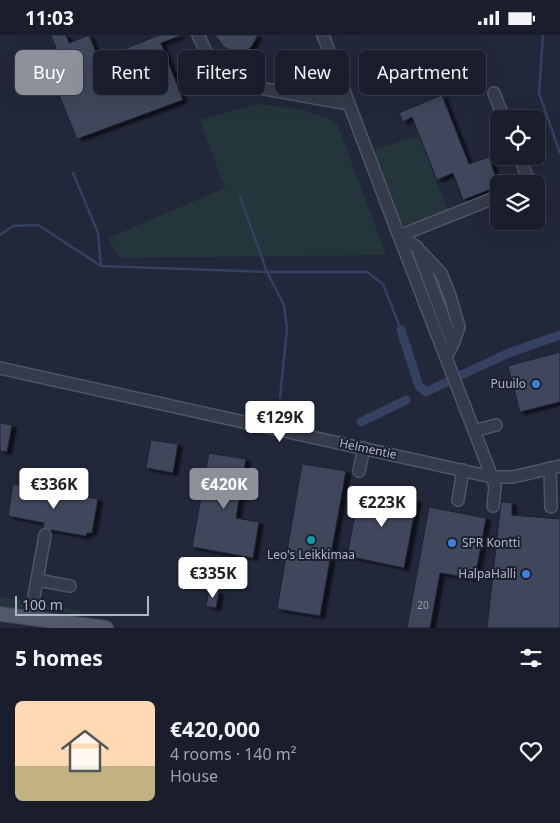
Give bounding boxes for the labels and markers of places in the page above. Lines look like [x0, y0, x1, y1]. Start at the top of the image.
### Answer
place label: Puuilo [490, 375, 526, 392]
marker: Puuilo [530, 378, 542, 390]
pin: €129K [245, 401, 315, 443]
pin: €336K [19, 467, 89, 510]
pin: €420K [189, 467, 259, 510]
pin: €223K [347, 485, 417, 528]
marker: Leo's Leikkimaa [305, 534, 317, 546]
place label: SPR Kontti [462, 534, 520, 551]
marker: SPR Kontti [446, 537, 458, 549]
place label: Leo's Leikkimaa [267, 546, 355, 563]
pin: €335K [178, 557, 248, 599]
place label: HalpaHalli [458, 565, 516, 582]
marker: HalpaHalli [520, 568, 532, 580]

